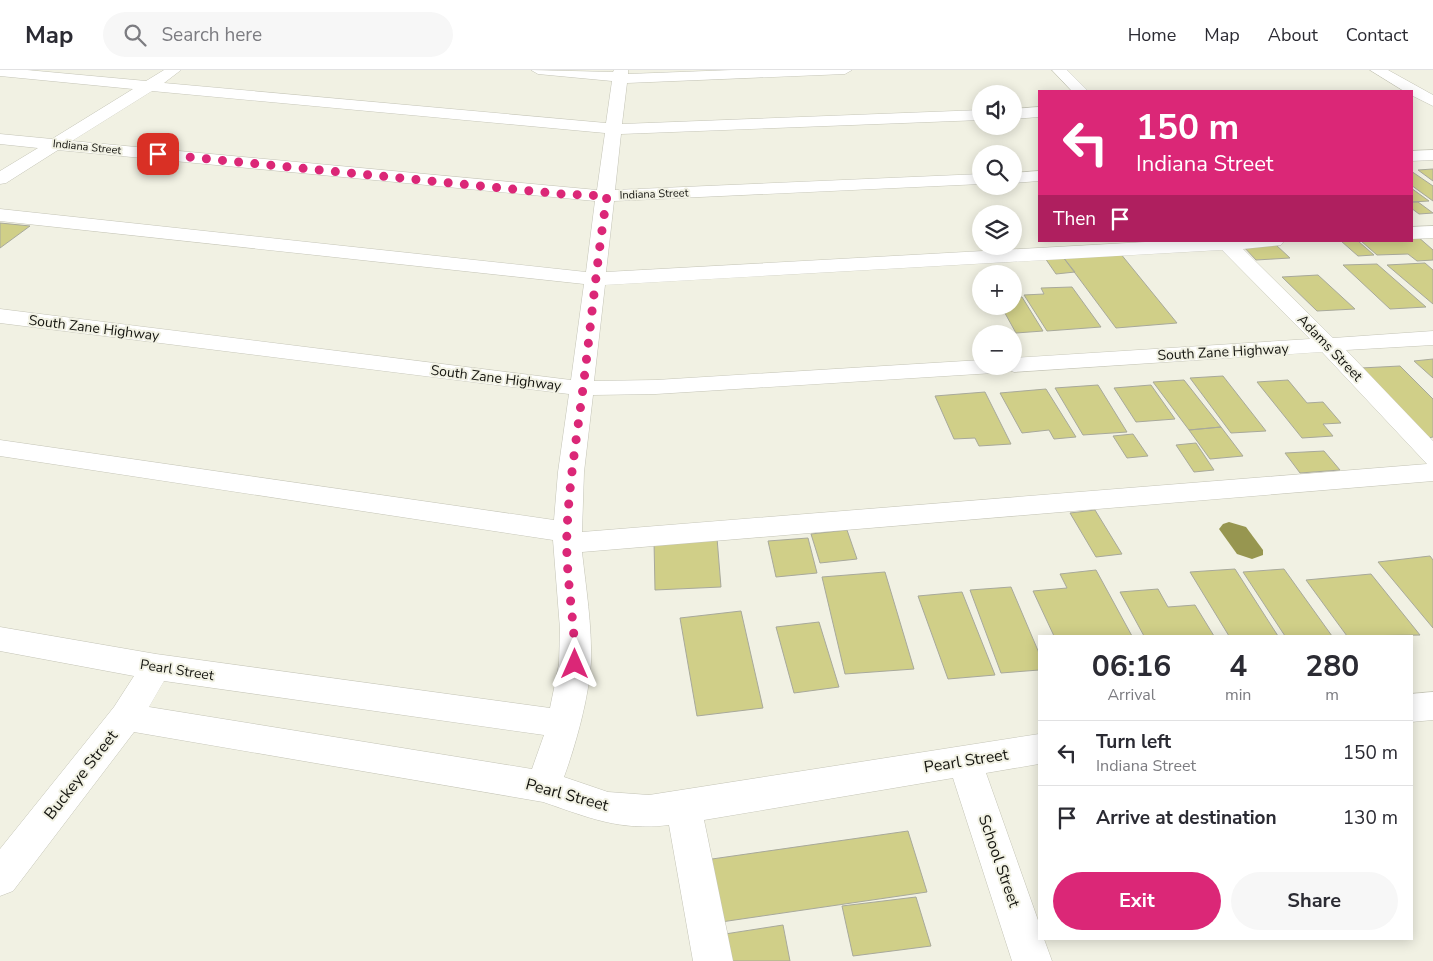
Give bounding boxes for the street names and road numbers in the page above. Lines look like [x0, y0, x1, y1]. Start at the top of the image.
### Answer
street label: Indiana Street [52, 136, 122, 158]
street label: Indiana Street [619, 185, 689, 203]
street label: Adams Street [1293, 310, 1367, 386]
street label: South Zane Highway [28, 311, 161, 346]
street label: South Zane Highway [1157, 339, 1290, 365]
street label: South Zane Highway [430, 361, 563, 396]
street label: Pearl Street [139, 655, 215, 685]
street label: Buckeye Street [39, 725, 123, 824]
street label: Pearl Street [922, 743, 1010, 779]
street label: Pearl Street [523, 773, 611, 817]
street label: School Street [973, 812, 1025, 911]

